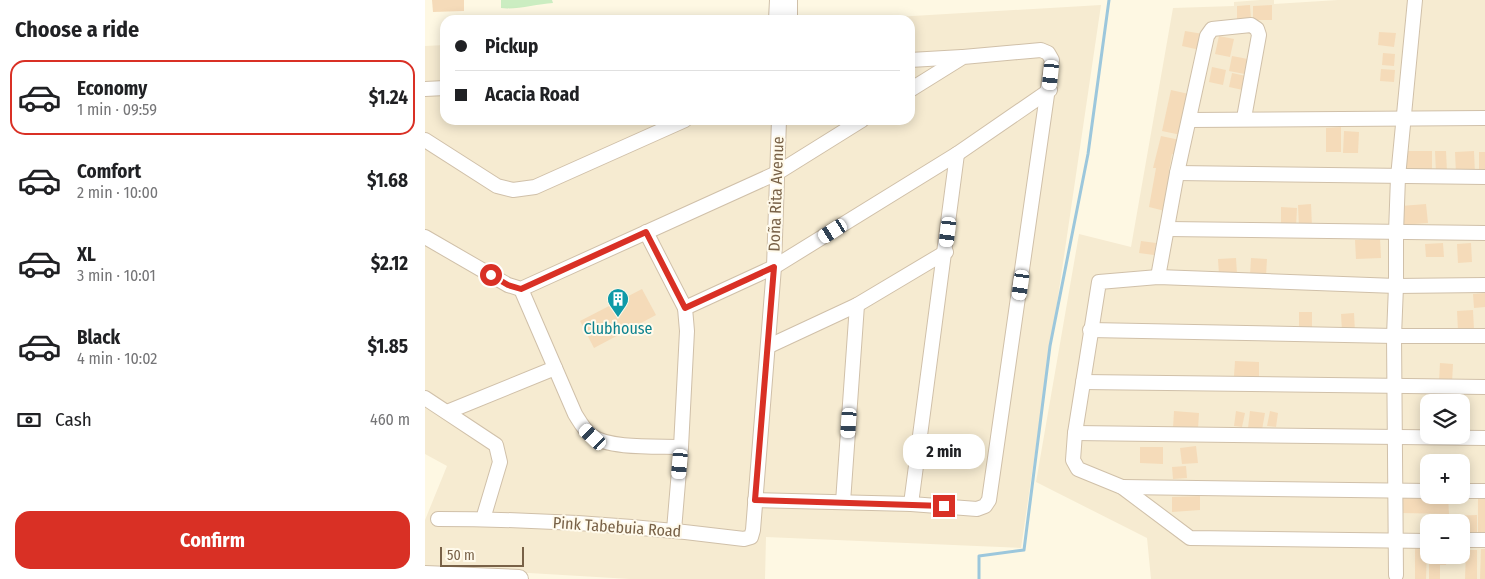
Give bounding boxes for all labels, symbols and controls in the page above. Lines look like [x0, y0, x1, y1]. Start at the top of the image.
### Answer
text: Choose a ride [15, 16, 139, 43]
text: Pickup [485, 35, 538, 58]
car [1041, 59, 1060, 91]
icon: car [17, 75, 62, 120]
text: Economy [77, 77, 147, 100]
text: Acacia Road [485, 83, 580, 106]
text: $1.24 [369, 86, 408, 109]
text: 1 min · 09:59 [77, 100, 157, 119]
street label: Doña Rita Avenue [764, 136, 788, 252]
icon: car [17, 158, 62, 203]
text: Comfort [77, 160, 141, 183]
text: $1.68 [367, 169, 408, 192]
text: 2 min · 10:00 [77, 183, 158, 202]
car [938, 216, 957, 248]
car [816, 217, 849, 245]
icon: car [17, 241, 62, 286]
text: XL [77, 243, 96, 266]
text: $2.12 [371, 252, 408, 275]
route start [480, 264, 502, 286]
text: 3 min · 10:01 [77, 266, 156, 285]
car [1011, 269, 1030, 301]
building icon: Clubhouse [606, 287, 630, 318]
place label: Clubhouse [583, 319, 653, 338]
icon: car [17, 324, 62, 369]
text: Black [77, 326, 120, 349]
text: $1.85 [367, 335, 408, 358]
text: 4 min · 10:02 [77, 349, 157, 368]
map controls [1420, 394, 1470, 564]
button: layers [1420, 394, 1470, 444]
icon: cash [15, 406, 43, 434]
text: Cash [55, 408, 92, 431]
car [840, 408, 857, 438]
text: 460 m [370, 410, 410, 429]
car [576, 421, 609, 453]
callout: 2 min [903, 434, 985, 468]
text: 2 min [926, 442, 962, 461]
car [671, 448, 688, 480]
button: + [1420, 454, 1470, 504]
route end [933, 495, 955, 517]
button: Confirm [15, 511, 410, 569]
street label: Pink Tabebuia Road [552, 513, 682, 541]
button: − [1420, 514, 1470, 564]
scale bar [440, 544, 524, 567]
text: 50 m [447, 547, 475, 564]

